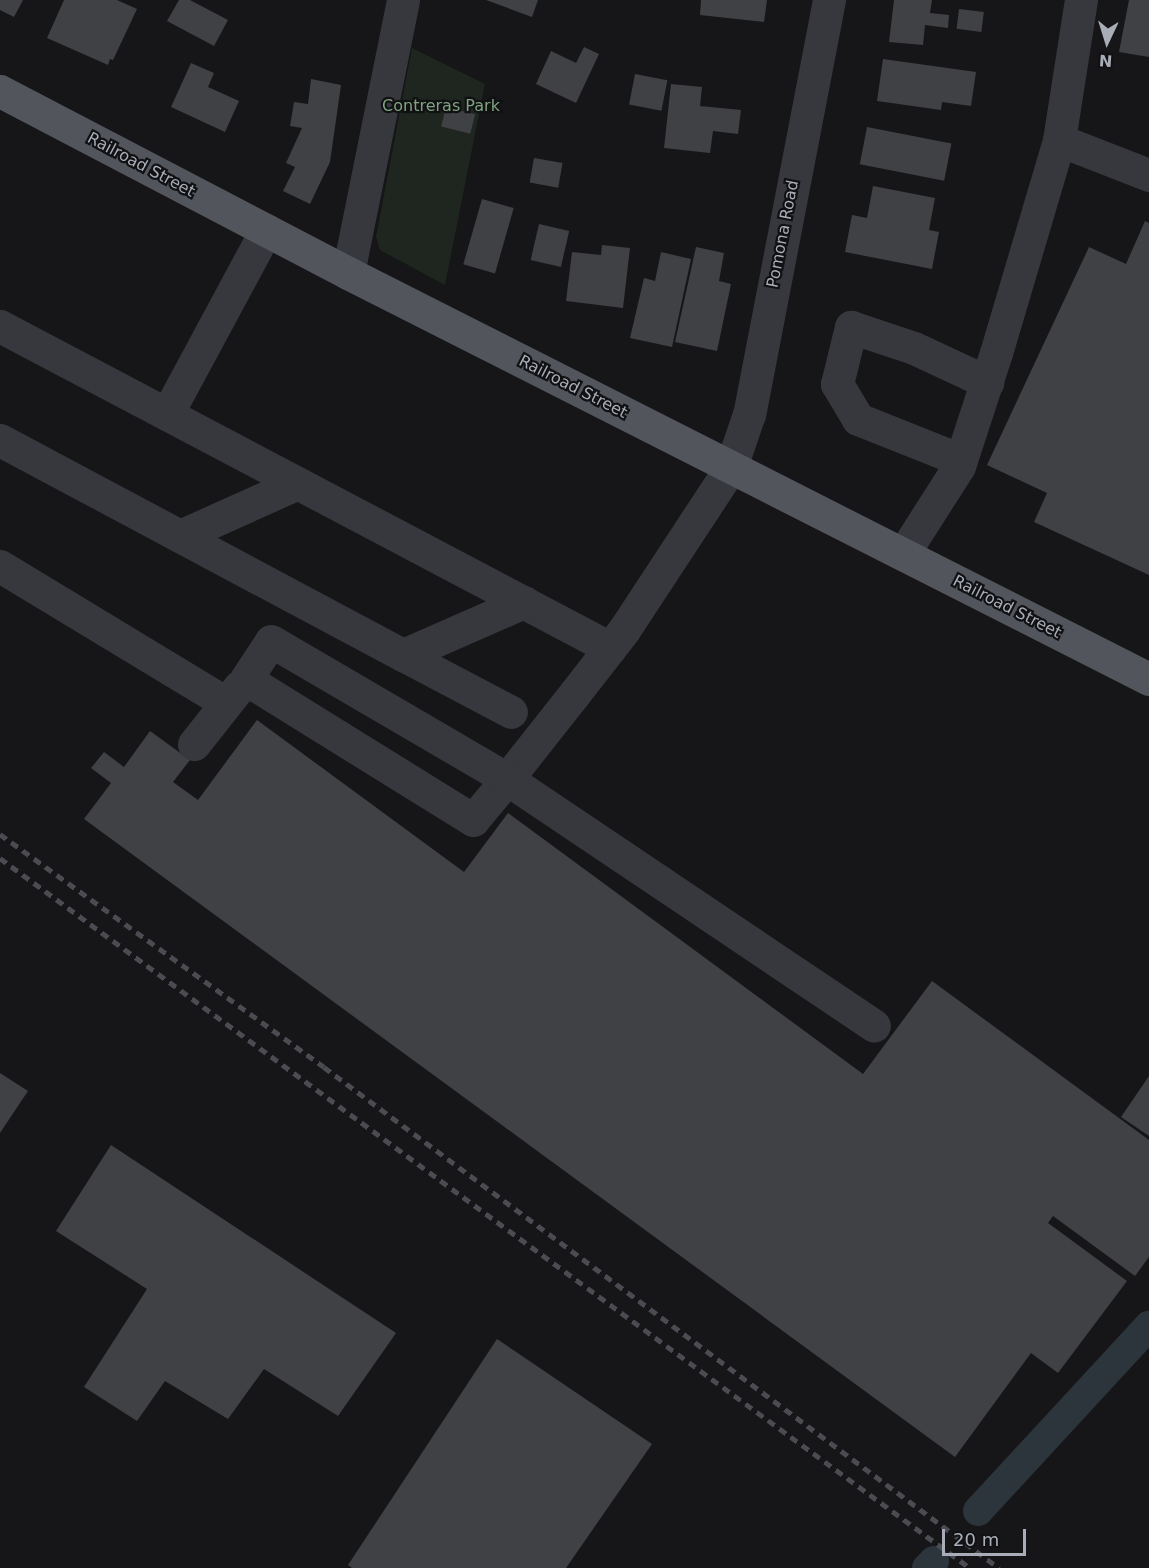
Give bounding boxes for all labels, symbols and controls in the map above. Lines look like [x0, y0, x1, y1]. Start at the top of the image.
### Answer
north arrow [1077, 12, 1137, 72]
text: N [1098, 51, 1113, 70]
park label: Contreras Park [382, 96, 500, 116]
street label: Railroad Street [84, 129, 198, 201]
street label: Pomona Road [763, 178, 803, 290]
street label: Railroad Street [516, 351, 630, 423]
street label: Railroad Street [950, 571, 1064, 643]
scale bar [945, 1517, 1029, 1555]
text: 20 m [953, 1529, 999, 1550]

